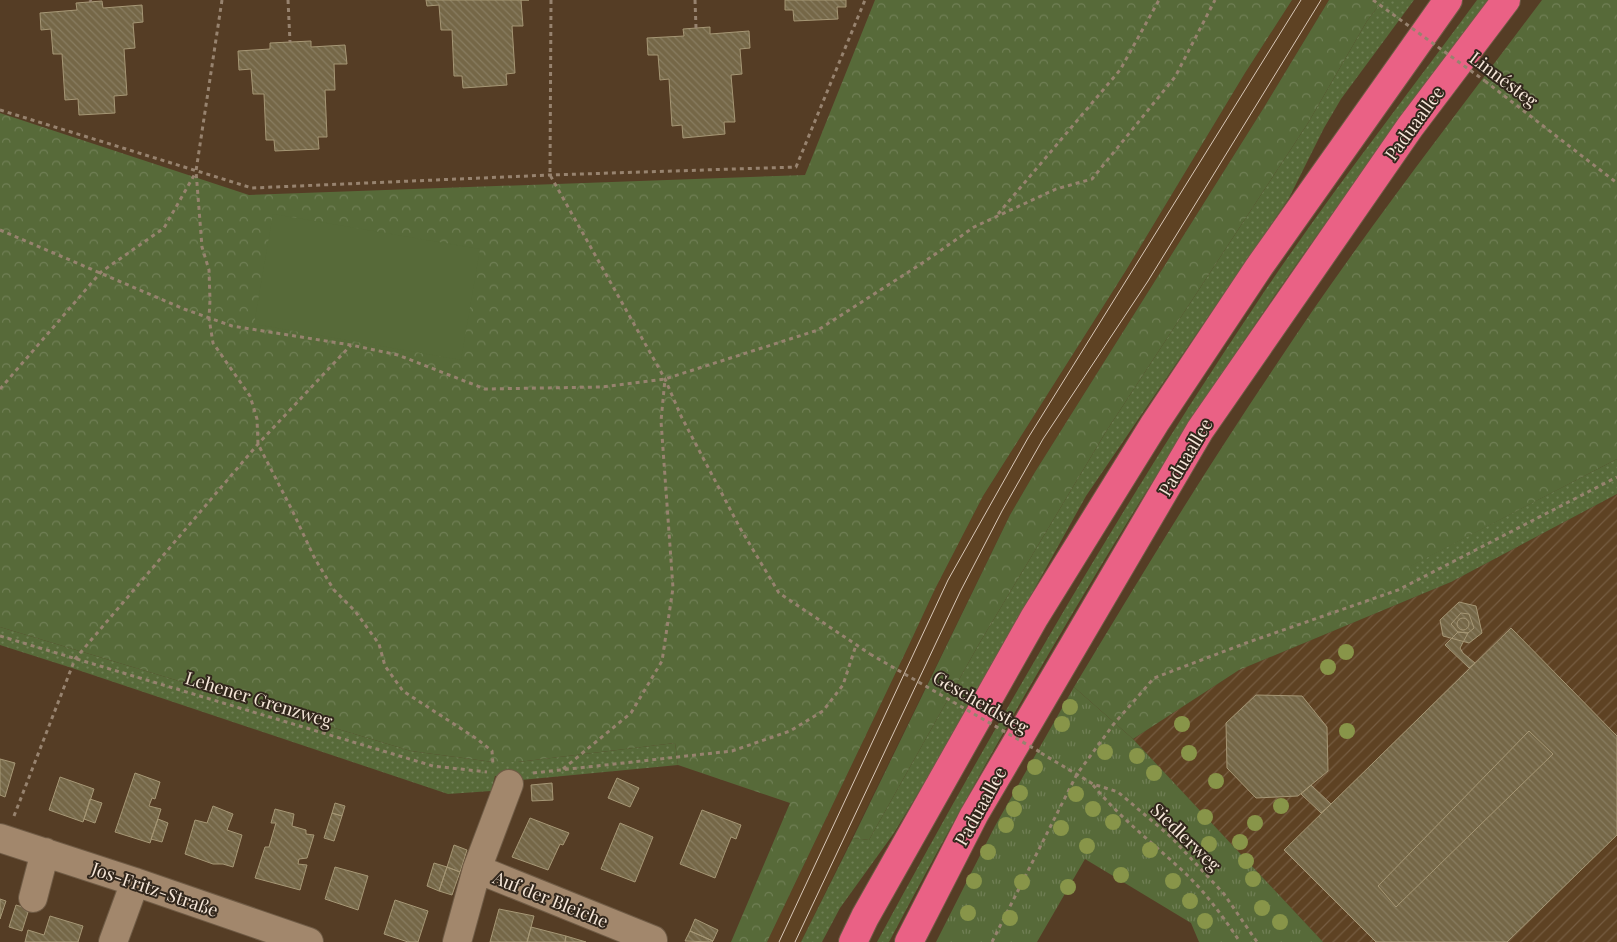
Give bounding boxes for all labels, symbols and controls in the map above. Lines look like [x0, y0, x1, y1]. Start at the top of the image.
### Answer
street label: Linnésteg [1465, 45, 1543, 113]
street label: Paduaallee [1379, 81, 1449, 165]
street label: Paduaallee [1152, 414, 1218, 500]
street label: Lehener Grenzweg [183, 665, 336, 733]
street label: Gescheidsteg [929, 665, 1034, 739]
street label: Paduaallee [949, 762, 1011, 850]
street label: Siedlerweg [1146, 797, 1227, 877]
street label: Jos-Fritz-Straße [88, 856, 221, 922]
street label: Auf der Bleiche [489, 865, 612, 933]

